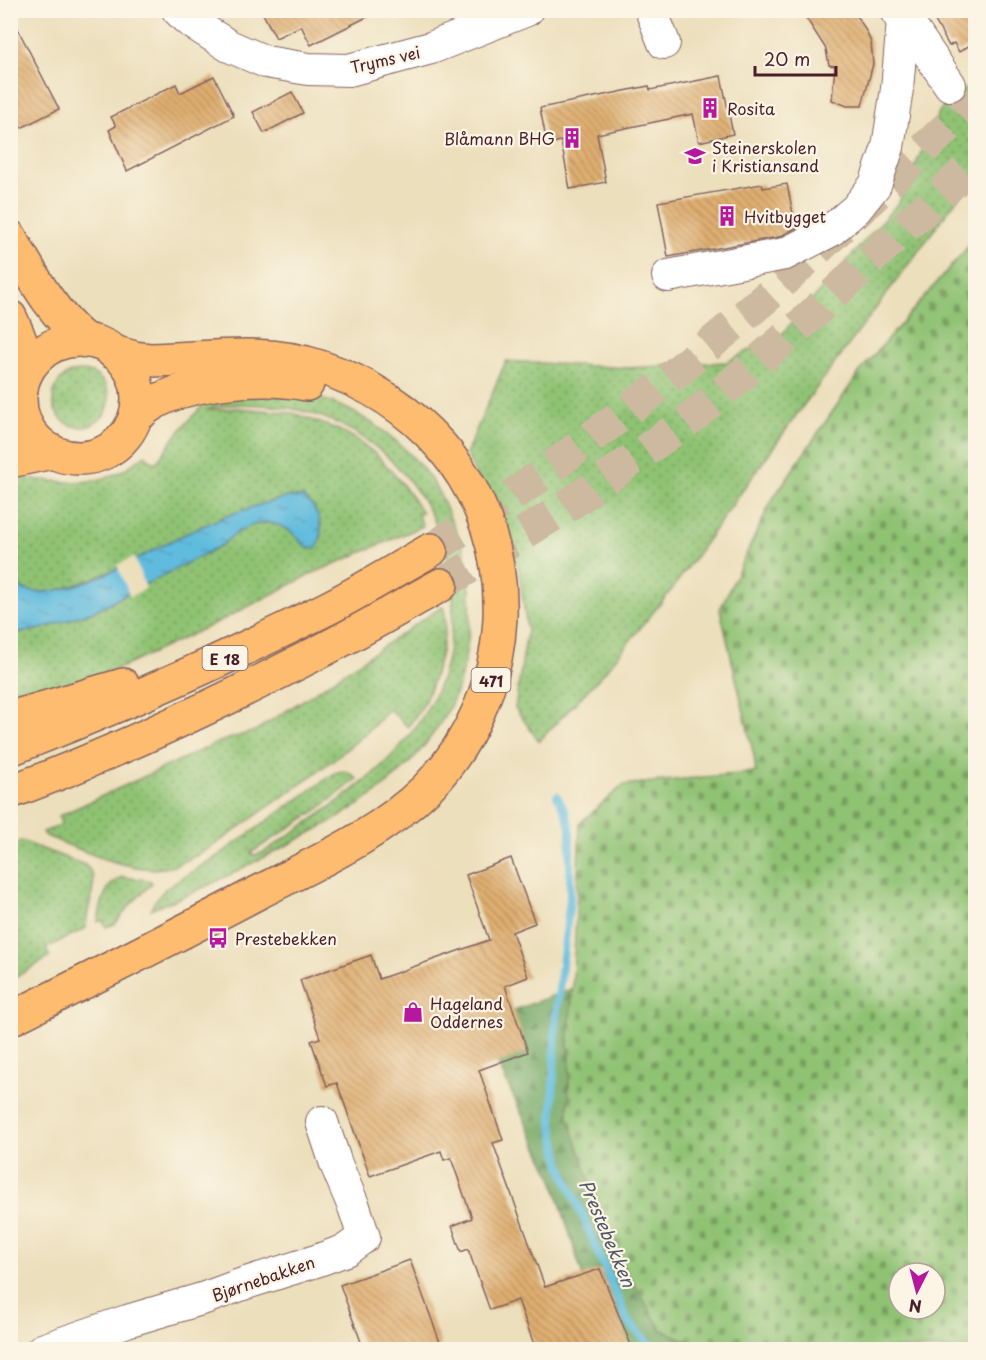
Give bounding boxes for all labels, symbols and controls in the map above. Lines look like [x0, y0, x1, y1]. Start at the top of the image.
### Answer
street label: Tryms vei [348, 39, 422, 79]
scale bar [755, 39, 836, 77]
text: 20 m [764, 45, 810, 72]
building icon: Rosita [698, 96, 722, 120]
place label: Rosita [727, 96, 775, 120]
place label: Blåmann BHG [444, 126, 555, 150]
building icon: Blåmann BHG [560, 126, 584, 150]
place label: Steinerskolen i Kristiansand [712, 135, 819, 177]
school or university icon: Steinerskolen i Kristiansand [683, 144, 707, 168]
building icon: Hvitbygget [715, 204, 739, 228]
place label: Hvitbygget [744, 204, 827, 228]
road number: E 18 [202, 646, 248, 670]
road number: 471 [472, 668, 510, 692]
bus stop icon: Prestebekken [206, 926, 230, 950]
place label: Prestebekken [235, 926, 337, 950]
place label: Hageland Oddernes [430, 991, 503, 1033]
shop icon: Hageland Oddernes [401, 1000, 425, 1024]
water label: Prestebekken [573, 1175, 643, 1292]
street label: Bjørnebakken [208, 1249, 318, 1307]
north arrow [887, 1261, 947, 1321]
text: N [908, 1294, 923, 1320]

